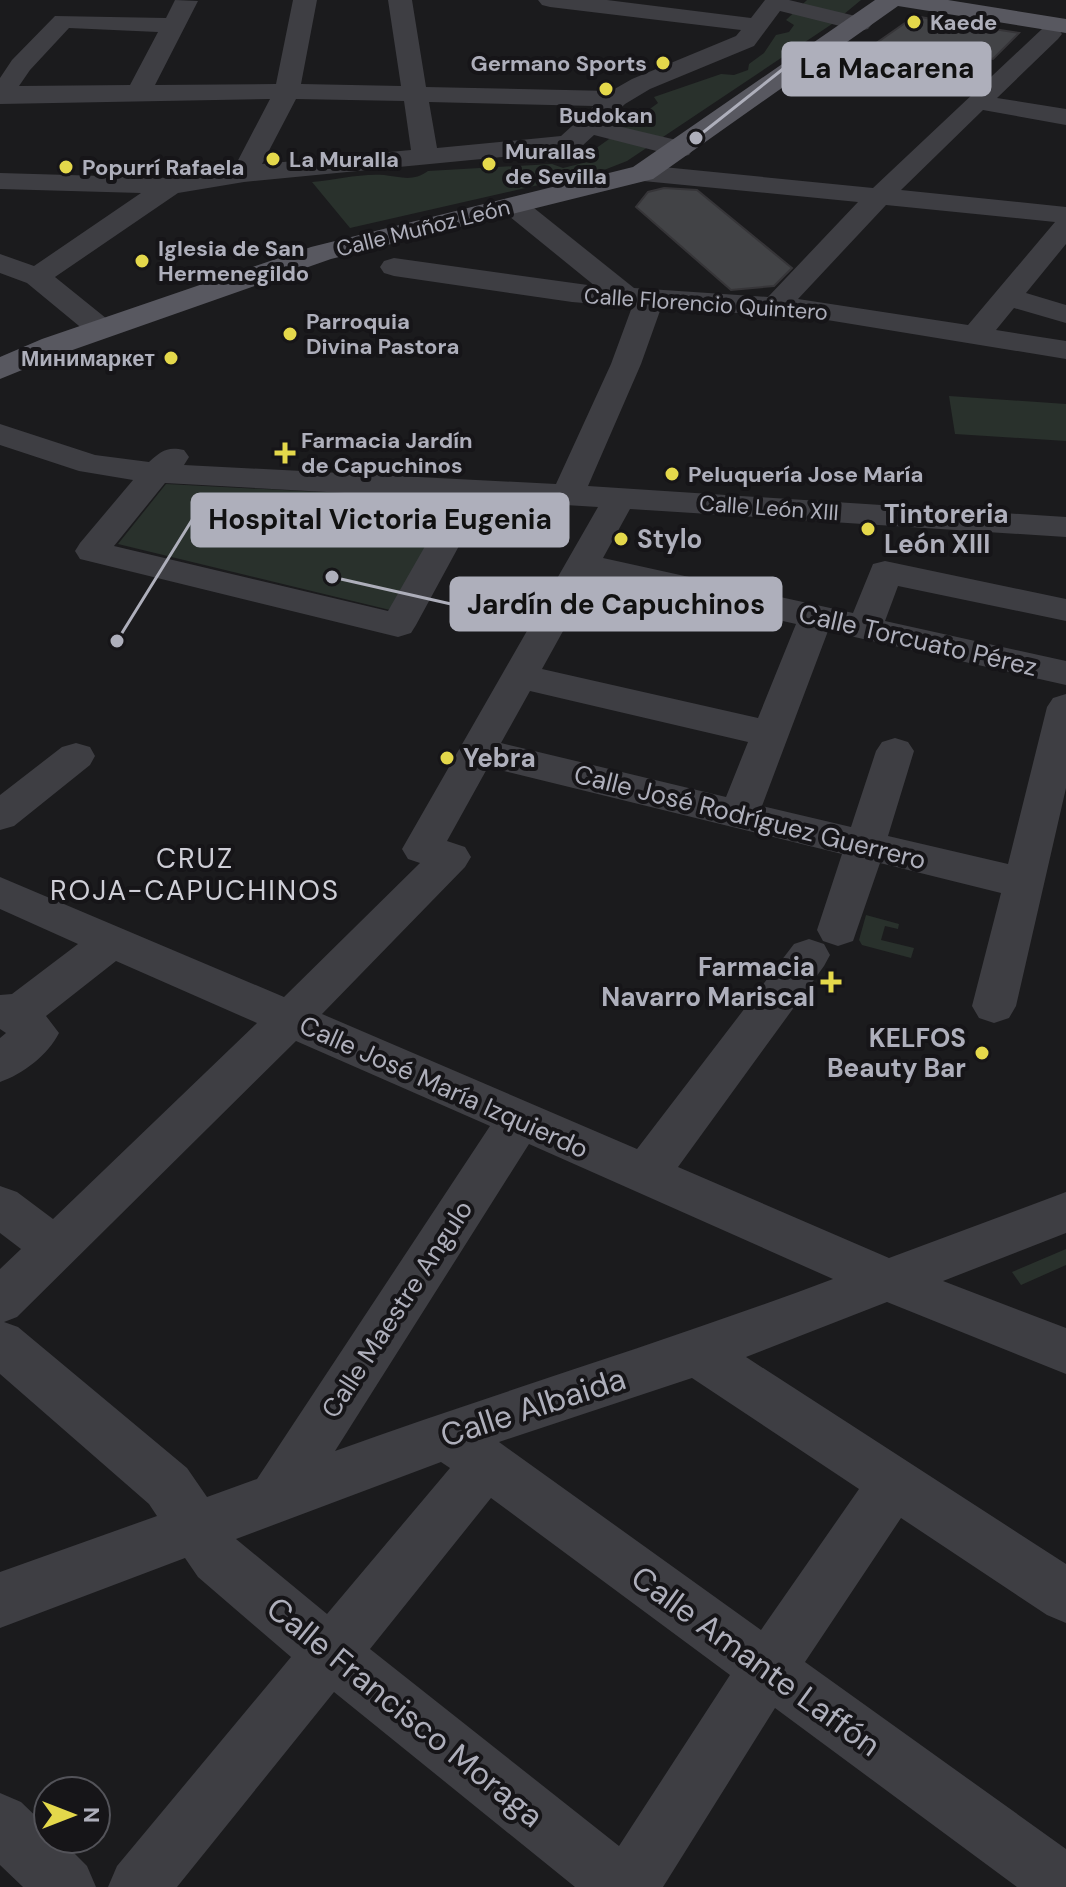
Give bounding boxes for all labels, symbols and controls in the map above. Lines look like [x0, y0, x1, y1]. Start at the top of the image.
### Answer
place label: Kaede [930, 8, 997, 37]
marker: Kaede [905, 13, 923, 31]
callout: La Macarena [783, 43, 990, 95]
place label: Germano Sports [471, 49, 647, 78]
text: La Macarena [799, 50, 975, 87]
marker: Germano Sports [654, 54, 672, 72]
marker: Budokan [597, 80, 615, 98]
place label: Budokan [559, 101, 653, 130]
place label: Murallas de Sevilla [505, 137, 607, 191]
place label: La Muralla [289, 145, 399, 174]
marker: La Muralla [264, 150, 282, 168]
place label: Popurrí Rafaela [82, 153, 244, 182]
marker: Murallas de Sevilla [480, 155, 498, 173]
marker: Popurrí Rafaela [57, 158, 75, 176]
street label: Calle Muñoz León [333, 192, 513, 264]
place label: Iglesia de San Hermenegildo [158, 234, 309, 288]
marker: Iglesia de San Hermenegildo [133, 252, 151, 270]
street label: Calle Florencio Quintero [583, 281, 829, 327]
place label: Parroquia Divina Pastora [306, 307, 459, 361]
marker: Parroquia Divina Pastora [281, 325, 299, 343]
place label: Минимаркет [21, 344, 155, 373]
marker: Минимаркет [162, 349, 180, 367]
place label: Farmacia Jardín de Capuchinos [301, 426, 473, 480]
marker: Farmacia Jardín de Capuchinos [276, 444, 294, 462]
place label: Peluquería Jose María [688, 460, 923, 489]
marker: Peluquería Jose María [663, 465, 681, 483]
street label: Calle León XIII [698, 489, 840, 527]
callout: Hospital Victoria Eugenia [192, 494, 568, 546]
place label: Tintoreria León XIII [884, 497, 1009, 561]
text: Hospital Victoria Eugenia [208, 501, 552, 538]
marker: Tintoreria León XIII [859, 520, 877, 538]
place label: Stylo [637, 522, 702, 556]
marker: Stylo [612, 530, 630, 548]
callout: Jardín de Capuchinos [451, 578, 781, 630]
text: Jardín de Capuchinos [467, 586, 765, 623]
street label: Calle Torcuato Pérez [796, 596, 1040, 684]
place label: Yebra [463, 741, 536, 775]
marker: Yebra [438, 749, 456, 767]
street label: Calle José Rodríguez Guerrero [571, 757, 929, 877]
district label: CRUZ ROJA-CAPUCHINOS [50, 840, 340, 909]
place label: Farmacia Navarro Mariscal [601, 950, 815, 1014]
marker: Farmacia Navarro Mariscal [822, 973, 840, 991]
street label: Calle José María Izquierdo [294, 1008, 594, 1166]
place label: KELFOS Beauty Bar [827, 1021, 966, 1085]
marker: KELFOS Beauty Bar [973, 1044, 991, 1062]
street label: Calle Maestre Angulo [314, 1194, 480, 1424]
street label: Calle Albaida [435, 1357, 631, 1457]
street label: Calle Amante Laffón [623, 1556, 889, 1766]
street label: Calle Francisco Moraga [258, 1587, 552, 1837]
north arrow [32, 1775, 112, 1855]
text: N [77, 1807, 106, 1823]

